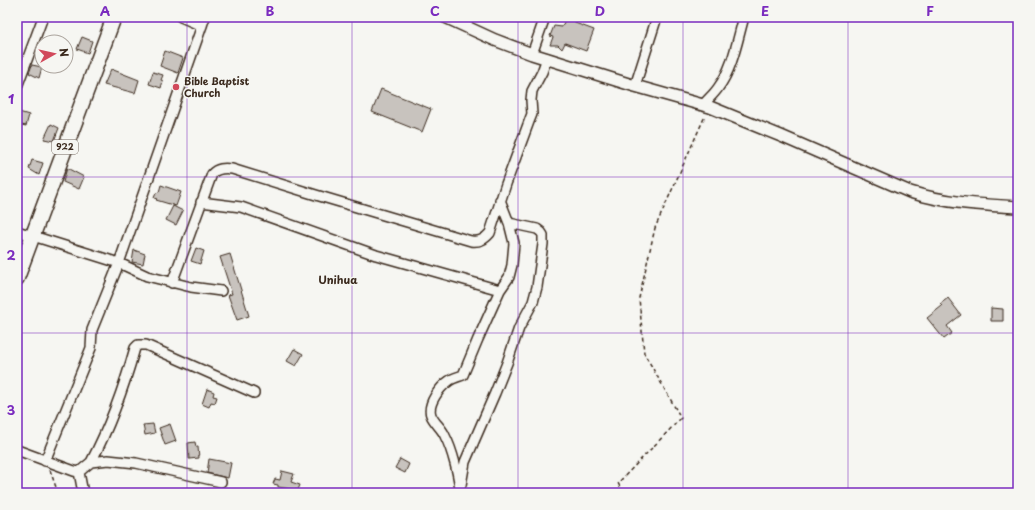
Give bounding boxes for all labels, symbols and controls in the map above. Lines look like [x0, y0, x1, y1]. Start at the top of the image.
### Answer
text: A [100, 1, 110, 20]
text: B [266, 1, 275, 20]
text: C [430, 1, 440, 20]
text: D [595, 1, 605, 20]
text: E [761, 1, 769, 20]
text: F [926, 1, 934, 20]
north arrow [34, 34, 74, 74]
text: N [55, 47, 73, 58]
place label: Bible Baptist Church [184, 73, 249, 100]
marker: Bible Baptist Church [171, 82, 181, 92]
text: 1 [8, 89, 14, 108]
road number: 922 [52, 140, 78, 154]
text: 2 [6, 245, 16, 264]
district label: Unihua [318, 271, 358, 288]
text: 3 [7, 400, 16, 419]

